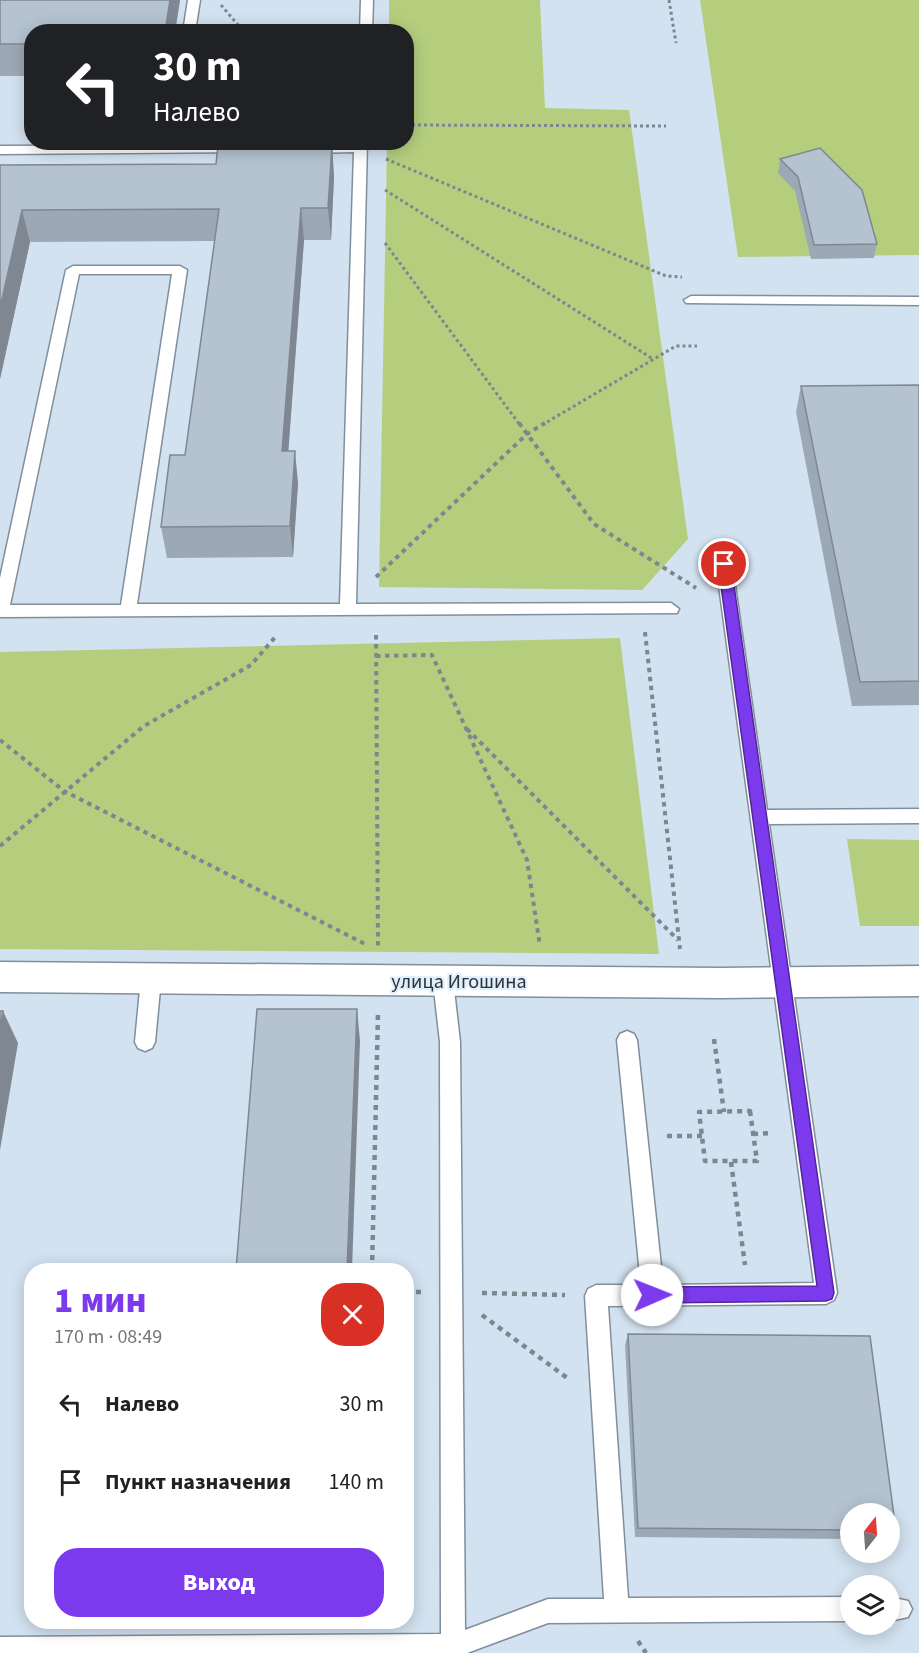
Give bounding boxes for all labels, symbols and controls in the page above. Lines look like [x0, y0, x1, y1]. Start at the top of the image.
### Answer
text: 30 m [153, 37, 242, 97]
icon: left [54, 48, 132, 126]
text: Налево [153, 93, 240, 132]
pin [698, 538, 749, 589]
icon: arrive [707, 547, 740, 580]
street label: улица Игошина [391, 968, 527, 996]
position arrow [620, 1263, 684, 1327]
text: 1 мин [54, 1275, 147, 1326]
button: close [321, 1283, 384, 1346]
text: 170 m · 08:49 [54, 1323, 162, 1351]
icon: left [54, 1388, 87, 1421]
text: Налево [105, 1388, 179, 1420]
text: 30 m [339, 1388, 384, 1420]
icon: arrive [54, 1466, 87, 1499]
text: Пункт назначения [105, 1466, 291, 1498]
text: 140 m [329, 1466, 384, 1498]
north arrow [840, 1503, 900, 1563]
map controls [840, 1503, 900, 1635]
button: Выход [54, 1548, 384, 1617]
button: layers [840, 1575, 900, 1635]

